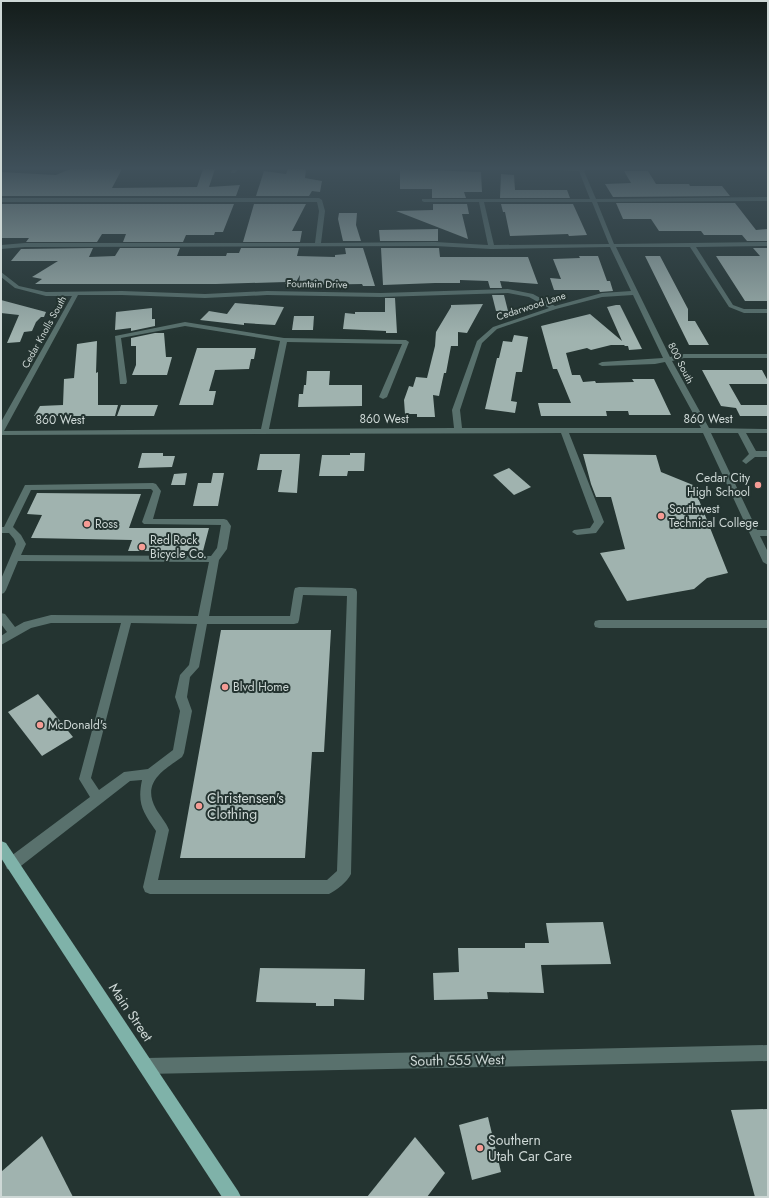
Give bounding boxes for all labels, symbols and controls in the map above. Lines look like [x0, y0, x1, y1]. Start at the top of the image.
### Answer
street label: Fountain Drive [286, 276, 348, 292]
street label: Cedarwood Lane [494, 288, 568, 324]
street label: Cedar Knolls South [18, 293, 70, 371]
street label: 800 South [664, 340, 698, 386]
street label: 860 West [359, 410, 409, 428]
street label: 860 West [683, 410, 733, 428]
street label: 860 West [35, 411, 85, 429]
place label: Cedar City High School [687, 469, 751, 501]
marker: Cedar City High School [753, 480, 763, 490]
place label: Southwest Technical College [669, 500, 758, 532]
marker: Southwest Technical College [656, 511, 666, 521]
place label: Ross [95, 515, 118, 533]
marker: Ross [82, 519, 92, 529]
place label: Red Rock Bicycle Co. [150, 531, 207, 563]
marker: Red Rock Bicycle Co. [137, 542, 147, 552]
place label: Blvd Home [233, 678, 289, 696]
marker: Blvd Home [220, 682, 230, 692]
place label: McDonald's [48, 716, 107, 734]
marker: McDonald's [35, 720, 45, 730]
place label: Christensen's Clothing [207, 788, 284, 824]
marker: Christensen's Clothing [194, 801, 204, 811]
street label: Main Street [104, 979, 158, 1046]
street label: South 555 West [410, 1049, 505, 1071]
place label: Southern Utah Car Care [488, 1130, 572, 1166]
marker: Southern Utah Car Care [475, 1143, 485, 1153]

